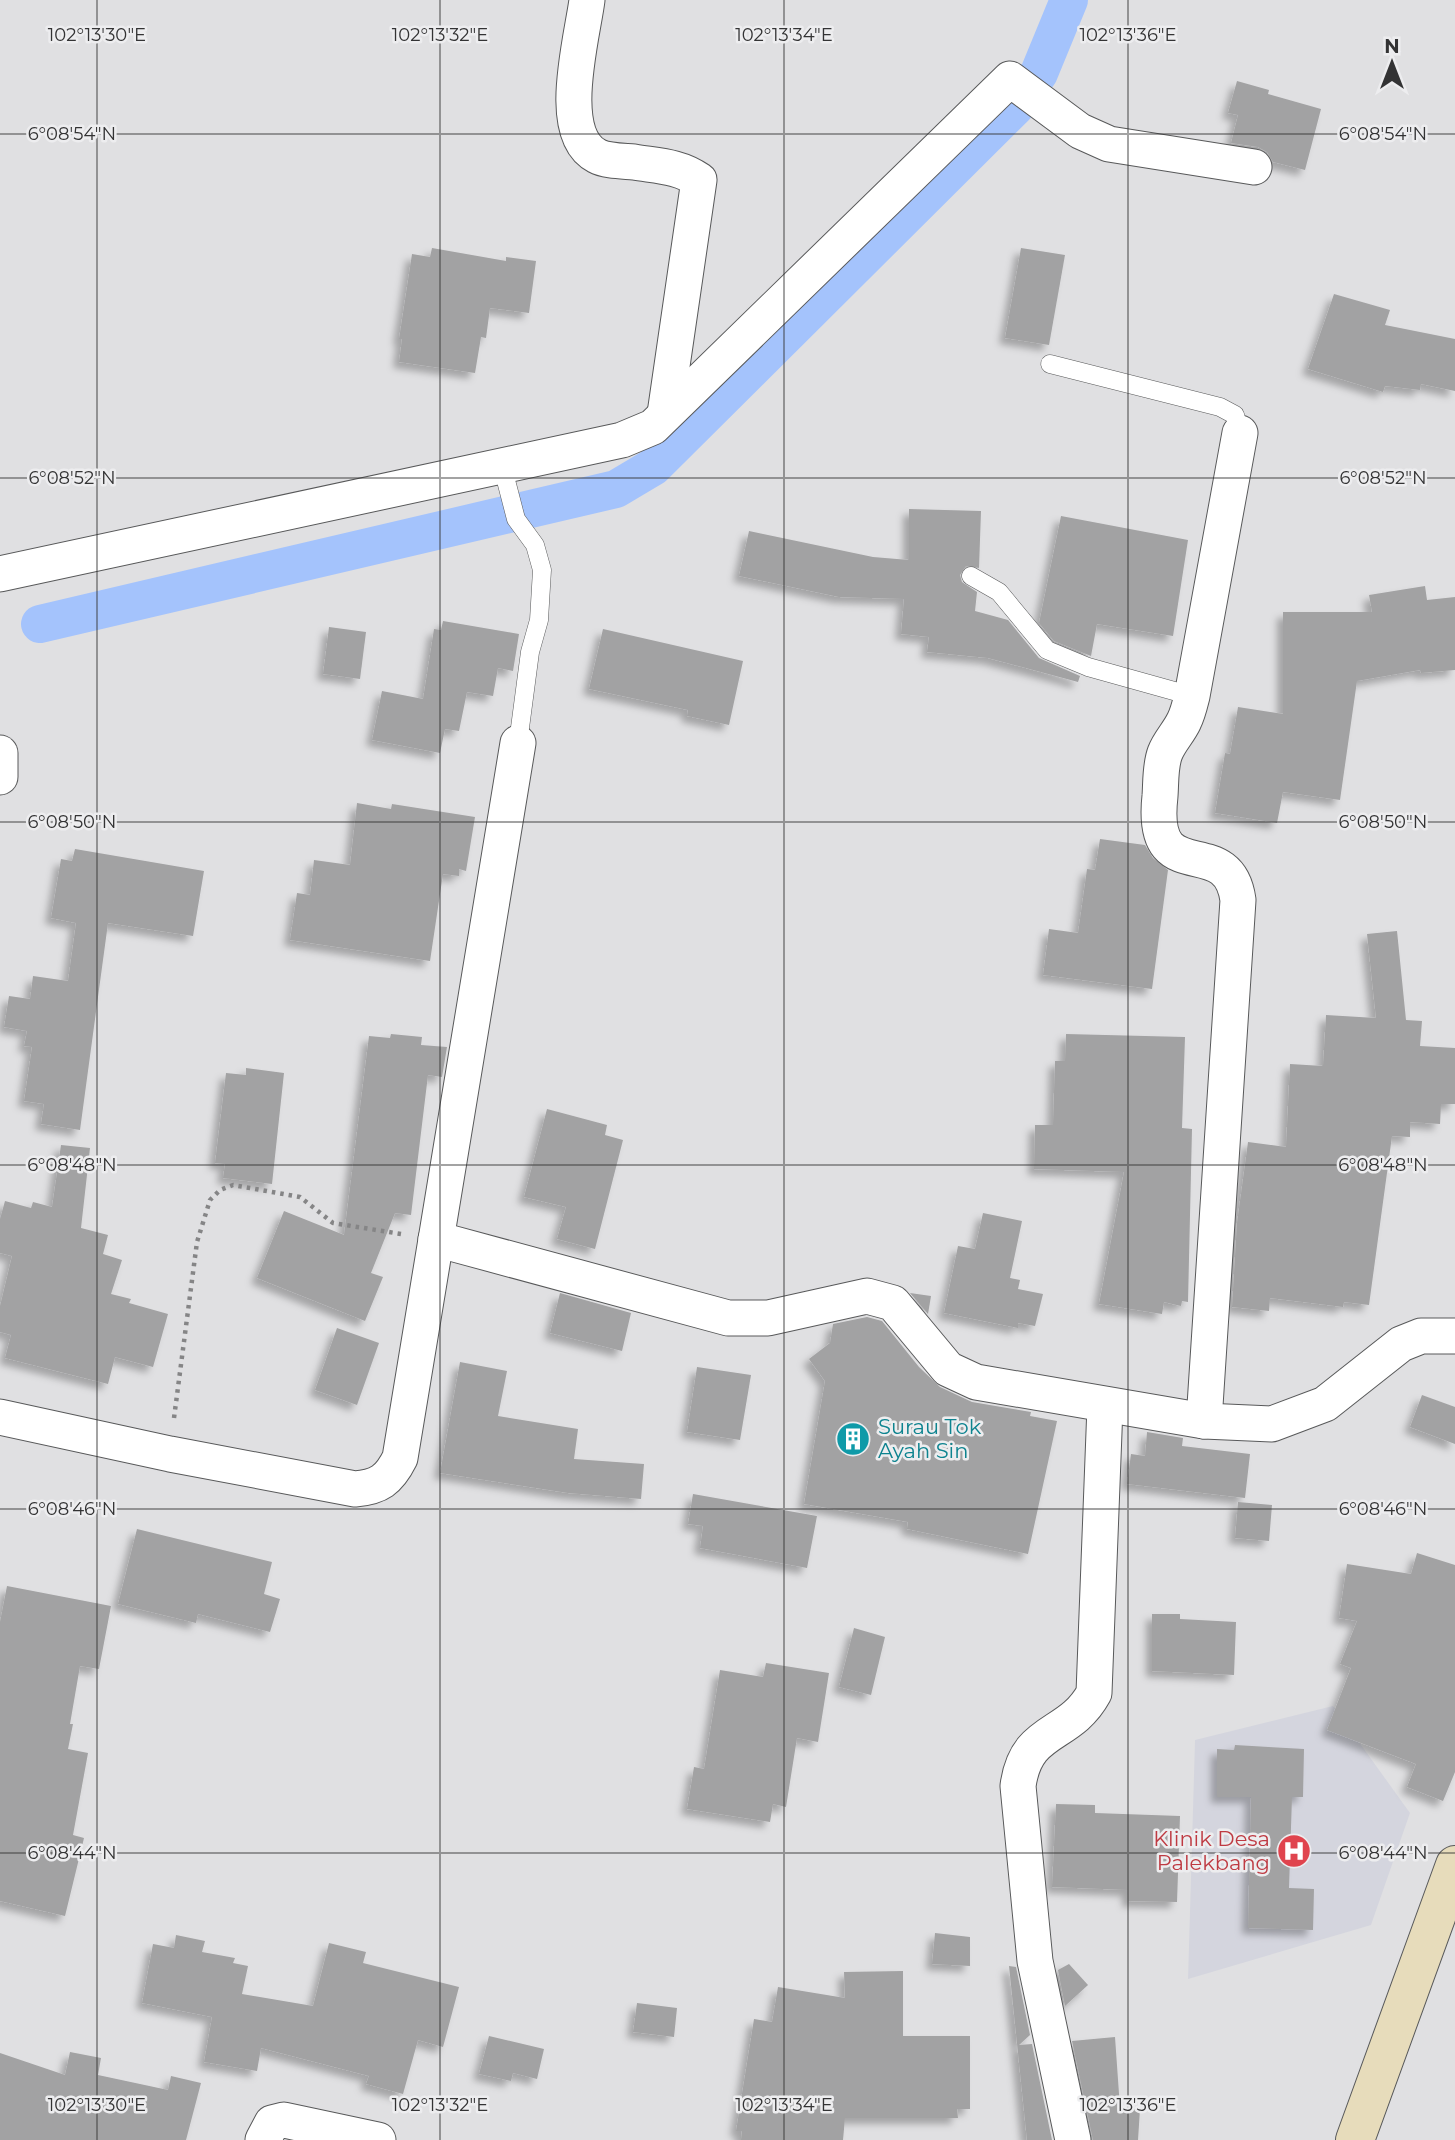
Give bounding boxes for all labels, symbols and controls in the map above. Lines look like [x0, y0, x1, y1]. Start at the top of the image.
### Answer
text: 102°13'30"E [48, 24, 146, 46]
text: 102°13'32"E [392, 24, 488, 46]
text: 102°13'34"E [735, 24, 833, 46]
text: 102°13'36"E [1079, 24, 1177, 46]
north arrow [1357, 28, 1427, 98]
text: N [1384, 35, 1400, 58]
text: 6°08'54"N [28, 123, 116, 145]
text: 6°08'54"N [1339, 123, 1427, 145]
text: 6°08'52"N [28, 467, 116, 489]
text: 6°08'52"N [1339, 467, 1427, 489]
text: 6°08'50"N [28, 811, 116, 833]
text: 6°08'50"N [1339, 811, 1427, 833]
text: 6°08'48"N [27, 1154, 117, 1176]
text: 6°08'48"N [1338, 1154, 1428, 1176]
place label: Surau Tok Ayah Sin [878, 1414, 982, 1463]
building icon: Surau Tok Ayah Sin [834, 1420, 872, 1458]
text: 6°08'46"N [28, 1498, 116, 1520]
text: 6°08'46"N [1339, 1498, 1427, 1520]
place label: Klinik Desa Palekbang [1153, 1826, 1270, 1875]
hospital icon: Klinik Desa Palekbang [1275, 1832, 1313, 1870]
text: 6°08'44"N [27, 1842, 117, 1864]
text: 6°08'44"N [1338, 1842, 1428, 1864]
text: 102°13'30"E [48, 2094, 146, 2116]
text: 102°13'32"E [392, 2094, 488, 2116]
text: 102°13'34"E [735, 2094, 833, 2116]
text: 102°13'36"E [1079, 2094, 1177, 2116]

